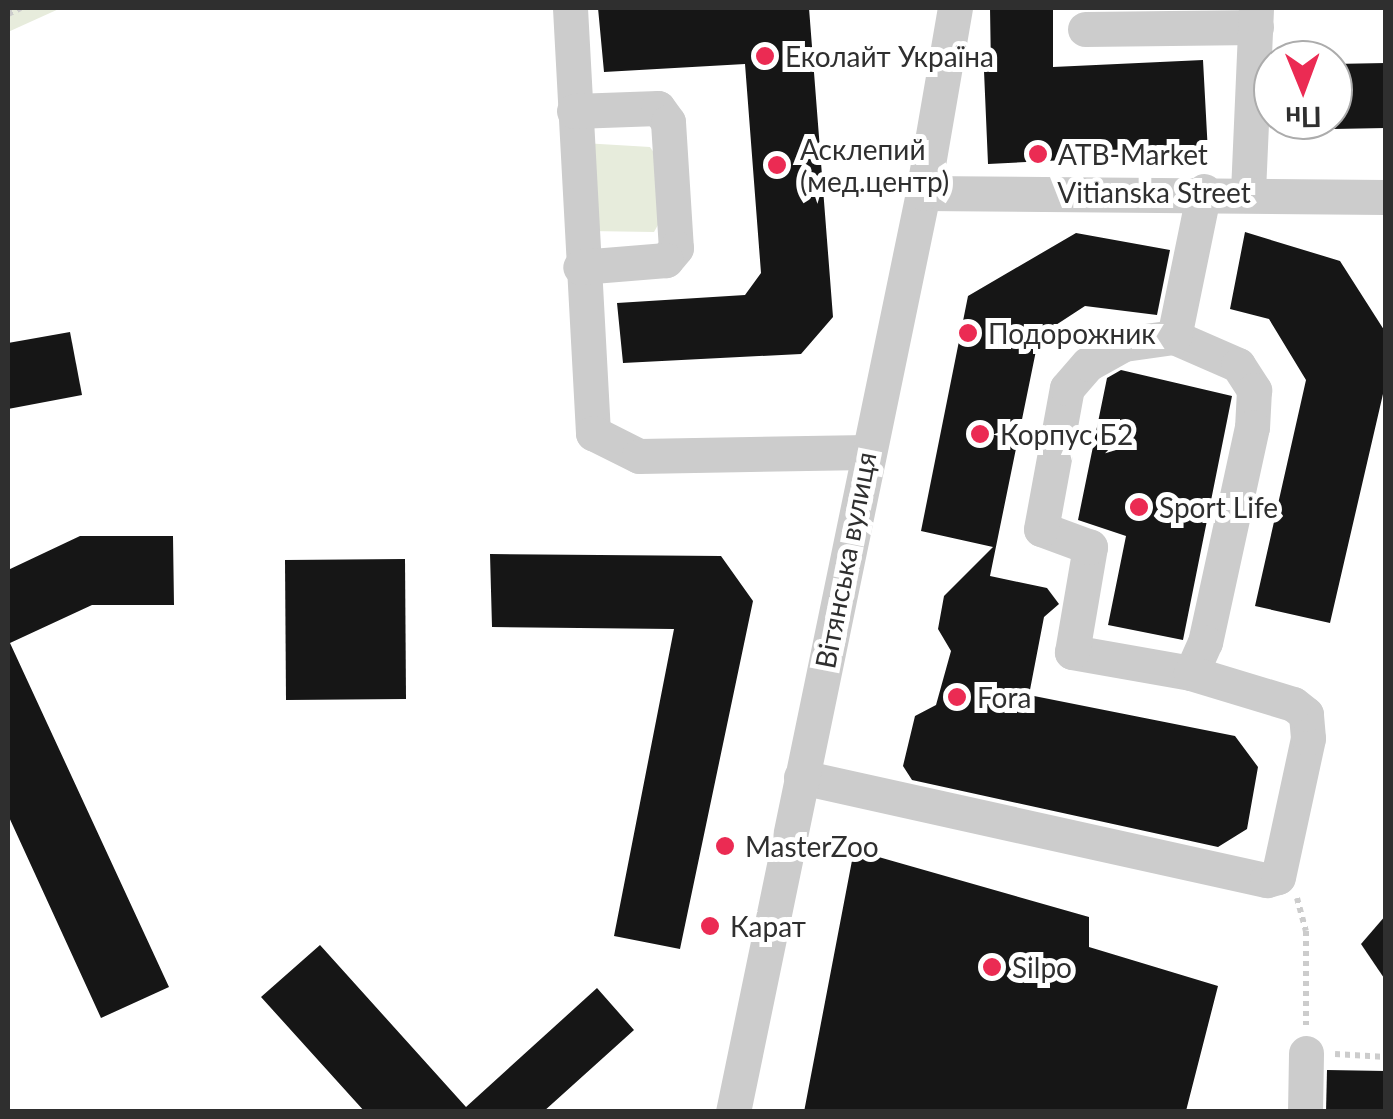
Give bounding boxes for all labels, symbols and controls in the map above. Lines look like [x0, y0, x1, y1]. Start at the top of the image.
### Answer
place label: Еколайт Україна [785, 39, 994, 73]
north arrow [1253, 40, 1353, 140]
marker: Еколайт Україна [754, 45, 776, 67]
text: Пн [1285, 101, 1322, 135]
place label: Асклепий (мед.центр) [800, 132, 949, 198]
place label: ATB-Market [1058, 137, 1208, 171]
marker: ATB-Market [1027, 143, 1049, 165]
marker: Асклепий (мед.центр) [764, 152, 790, 178]
street label: Vitianska Street [1057, 175, 1251, 209]
place label: Подорожник [988, 316, 1156, 350]
marker: Подорожник [957, 322, 979, 344]
place label: Корпус Б2 [1000, 417, 1133, 451]
marker: Корпус Б2 [969, 423, 991, 445]
street label: Вітянська вулиця [808, 449, 882, 671]
place label: Sport Life [1159, 490, 1278, 524]
marker: Sport Life [1128, 496, 1150, 518]
place label: Fora [977, 680, 1031, 714]
marker: Fora [946, 686, 968, 708]
place label: MasterZoo [745, 829, 879, 863]
marker: MasterZoo [714, 835, 736, 857]
place label: Карат [730, 909, 806, 943]
marker: Карат [699, 915, 721, 937]
place label: Silpo [1012, 950, 1072, 984]
marker: Silpo [981, 956, 1003, 978]

